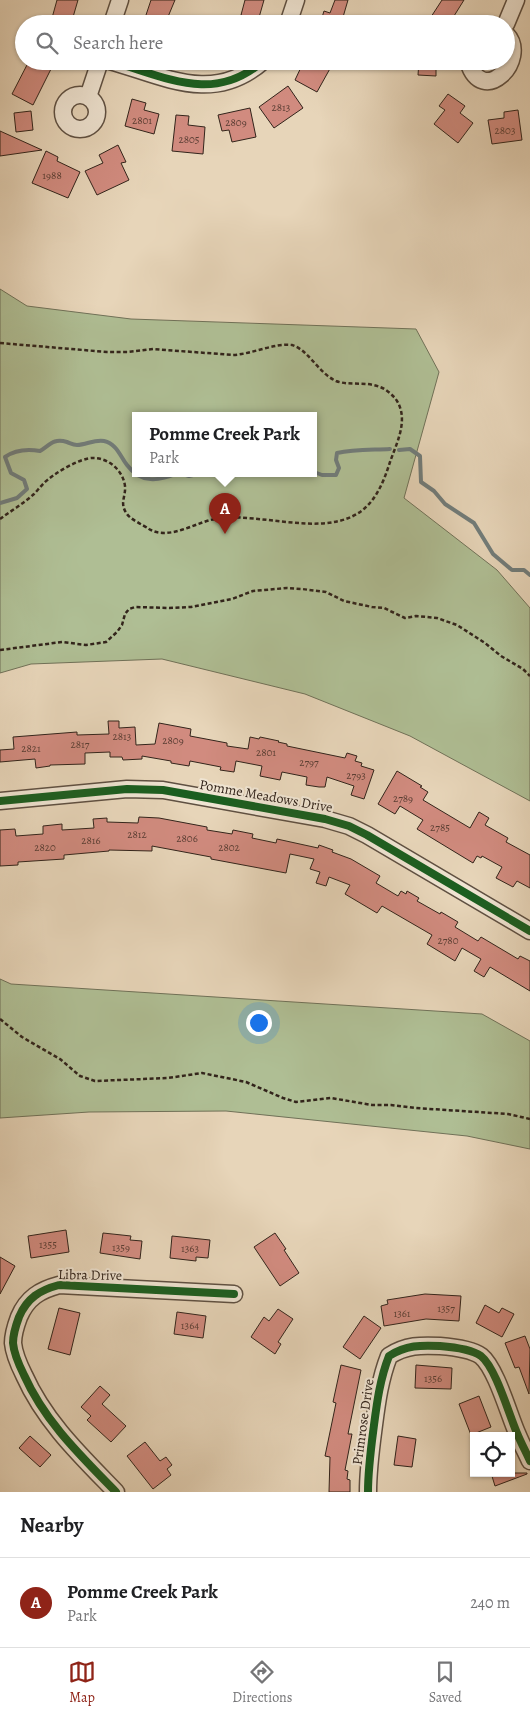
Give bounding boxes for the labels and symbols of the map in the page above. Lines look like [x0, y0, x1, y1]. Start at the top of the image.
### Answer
house number: 2813 [272, 100, 290, 115]
house number: 2801 [132, 113, 152, 128]
house number: 2809 [225, 115, 247, 130]
house number: 2803 [495, 123, 516, 138]
house number: 2805 [178, 132, 200, 147]
house number: 1988 [42, 168, 62, 183]
pin: A [209, 493, 241, 534]
house number: 2813 [113, 729, 131, 744]
house number: 2809 [162, 733, 184, 748]
house number: 2817 [71, 737, 90, 752]
house number: 2821 [21, 741, 41, 756]
house number: 2801 [256, 745, 276, 760]
house number: 2797 [299, 755, 319, 770]
house number: 2793 [346, 768, 366, 783]
street label: Pomme Meadows Drive [198, 775, 334, 817]
house number: 2789 [393, 791, 413, 806]
house number: 2785 [430, 820, 450, 835]
house number: 2812 [127, 827, 147, 842]
house number: 2806 [176, 831, 198, 846]
house number: 2816 [81, 833, 101, 848]
house number: 2820 [34, 840, 56, 855]
house number: 2802 [218, 840, 240, 855]
house number: 2780 [437, 933, 459, 948]
your location [246, 1010, 272, 1036]
house number: 1355 [39, 1237, 57, 1252]
house number: 1359 [112, 1240, 130, 1255]
house number: 1363 [181, 1241, 199, 1256]
street label: Libra Drive [58, 1265, 122, 1285]
house number: 1357 [437, 1301, 455, 1316]
house number: 1361 [393, 1306, 411, 1321]
house number: 1364 [181, 1318, 199, 1333]
house number: 1356 [424, 1371, 442, 1386]
street label: Primrose Drive [348, 1378, 378, 1466]

